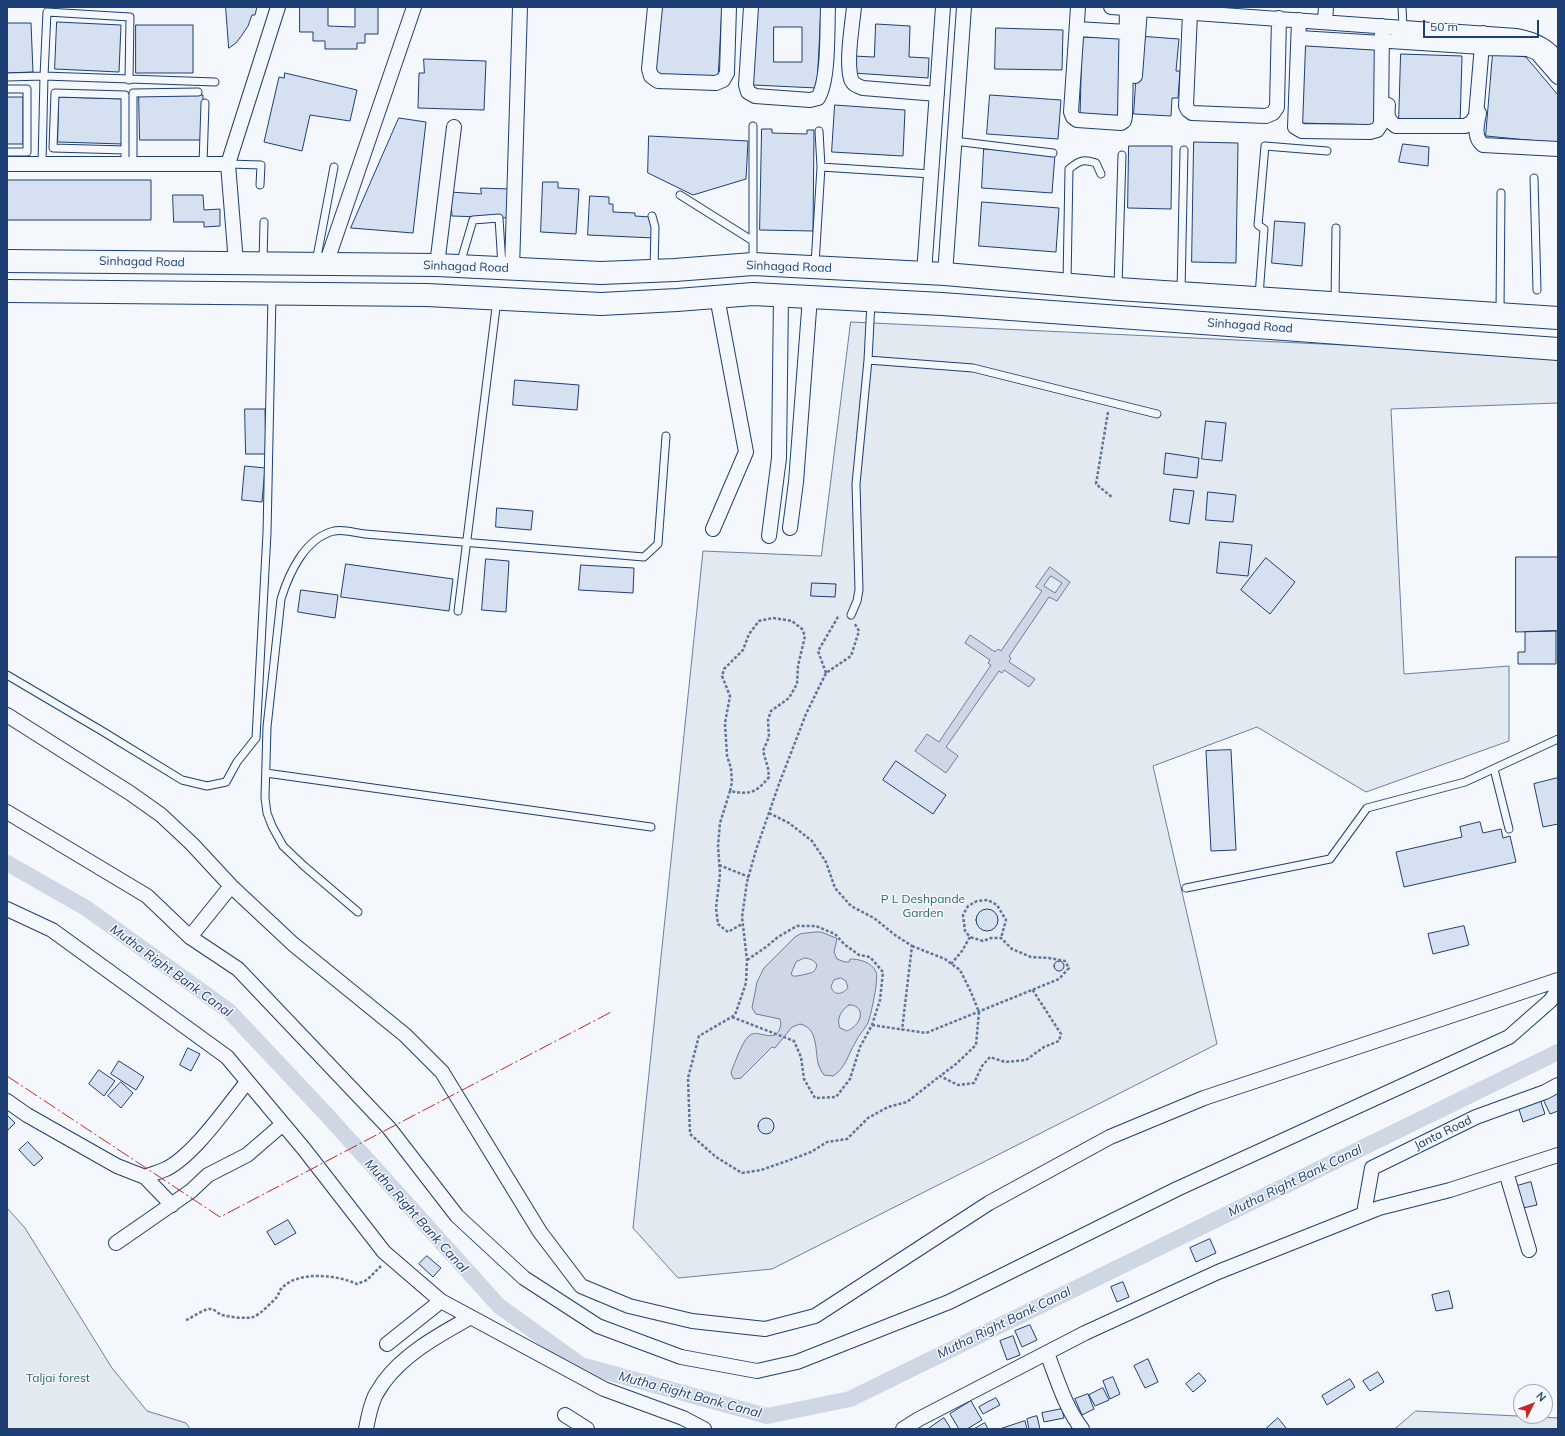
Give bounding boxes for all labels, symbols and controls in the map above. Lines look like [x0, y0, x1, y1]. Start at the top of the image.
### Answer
scale bar [1425, 12, 1541, 38]
text: 50 m [1430, 19, 1458, 34]
street label: Sinhagad Road [99, 254, 185, 270]
street label: Sinhagad Road [423, 258, 509, 276]
street label: Sinhagad Road [746, 258, 832, 276]
street label: Sinhagad Road [1207, 316, 1293, 336]
park label: P L Deshpande Garden [881, 892, 965, 920]
water label: Mutha Right Bank Canal [107, 922, 235, 1020]
street label: Janta Road [1412, 1113, 1474, 1153]
water label: Mutha Right Bank Canal [1226, 1142, 1364, 1220]
water label: Mutha Right Bank Canal [361, 1156, 471, 1276]
water label: Mutha Right Bank Canal [935, 1284, 1073, 1362]
water label: Mutha Right Bank Canal [617, 1368, 763, 1422]
park label: Taljai forest [26, 1371, 90, 1385]
north arrow [1513, 1384, 1553, 1424]
text: N [1533, 1389, 1549, 1404]

